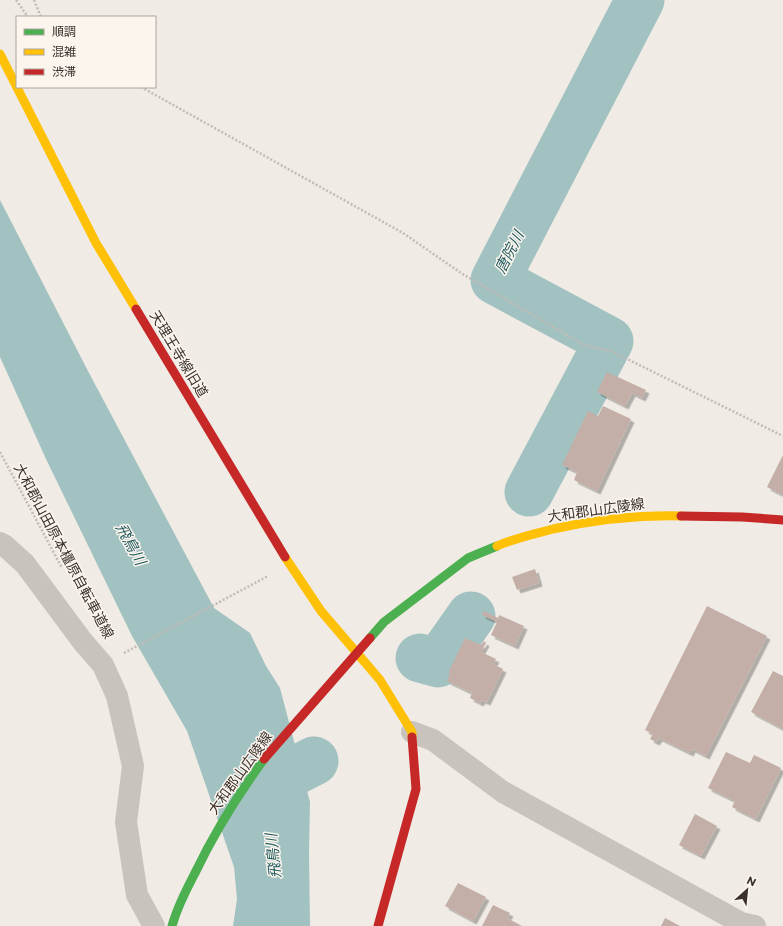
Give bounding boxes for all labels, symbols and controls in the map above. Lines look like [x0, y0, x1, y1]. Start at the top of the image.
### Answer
legend [16, 16, 156, 88]
text: 順調 [52, 24, 76, 39]
text: 混雑 [52, 44, 76, 59]
text: 渋滞 [52, 64, 76, 79]
water label: 唐院川 [490, 226, 529, 276]
street label: 天理王寺線旧道 [146, 307, 212, 401]
street label: 大和郡山田原本橿原自転車道線 [10, 460, 118, 642]
street label: 大和郡山広陵線 [546, 494, 646, 526]
water label: 飛鳥川 [112, 520, 151, 570]
street label: 大和郡山広陵線 [204, 728, 276, 818]
water label: 飛鳥川 [261, 831, 285, 879]
north arrow [727, 870, 767, 910]
text: N [744, 873, 759, 889]

